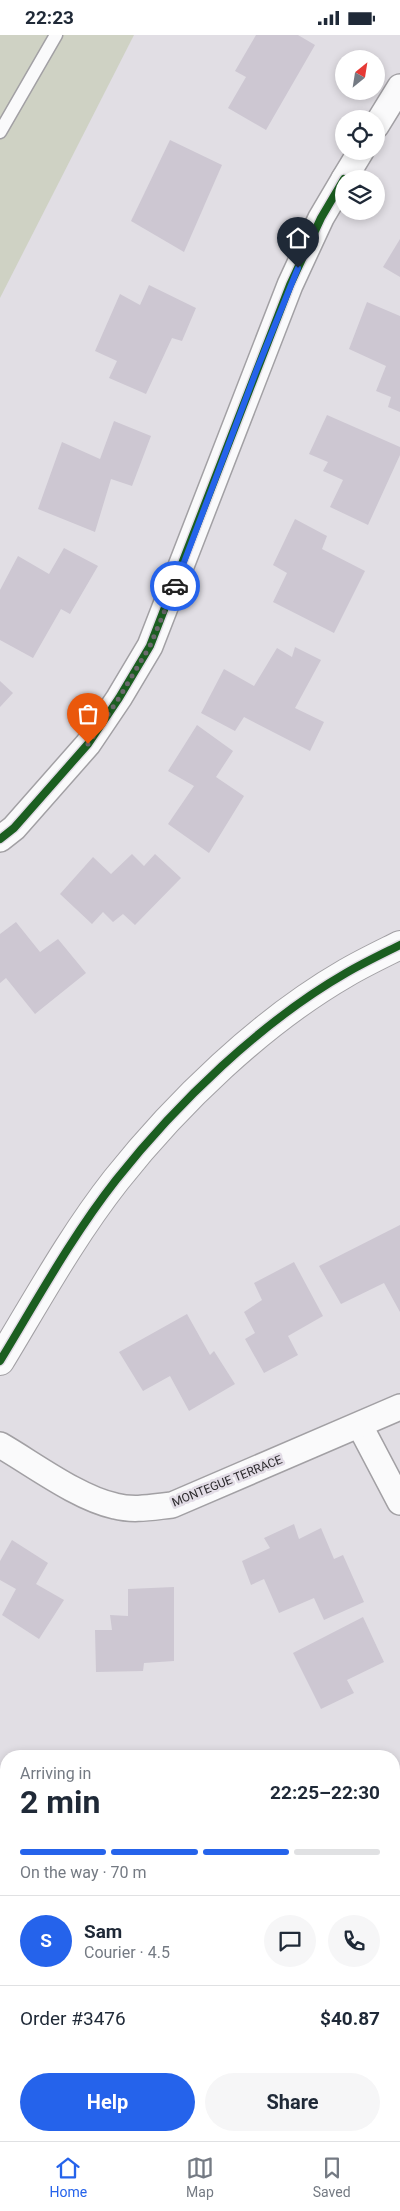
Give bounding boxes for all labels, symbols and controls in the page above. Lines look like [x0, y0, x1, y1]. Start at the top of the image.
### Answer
text: 22:23 [25, 6, 74, 29]
north arrow [335, 50, 385, 100]
map controls [335, 50, 385, 220]
button: locate [335, 110, 385, 160]
button: layers [335, 170, 385, 220]
pin [277, 217, 319, 268]
icon: home [284, 224, 312, 252]
courier [150, 561, 200, 611]
icon: car [161, 572, 189, 600]
pin [67, 693, 109, 744]
icon: bag [74, 700, 102, 728]
street label: MONTEGUE TERRACE [170, 1452, 284, 1510]
text: Arriving in [20, 1764, 91, 1783]
text: 22:25–22:30 [270, 1781, 380, 1804]
text: 2 min [20, 1783, 100, 1821]
text: On the way · 70 m [20, 1863, 147, 1882]
button: chat [264, 1915, 316, 1967]
button: phone [328, 1915, 380, 1967]
text: Sam [84, 1920, 122, 1943]
text: S [40, 1929, 52, 1952]
text: Courier · 4.5 [84, 1943, 170, 1962]
text: Order #3476 [20, 2007, 126, 2030]
text: $40.87 [320, 2007, 380, 2030]
button: Help [20, 2073, 195, 2131]
button: Share [205, 2073, 380, 2131]
tab: Home [49, 2154, 87, 2200]
tab: Map [186, 2154, 214, 2200]
tab: Saved [313, 2154, 351, 2200]

